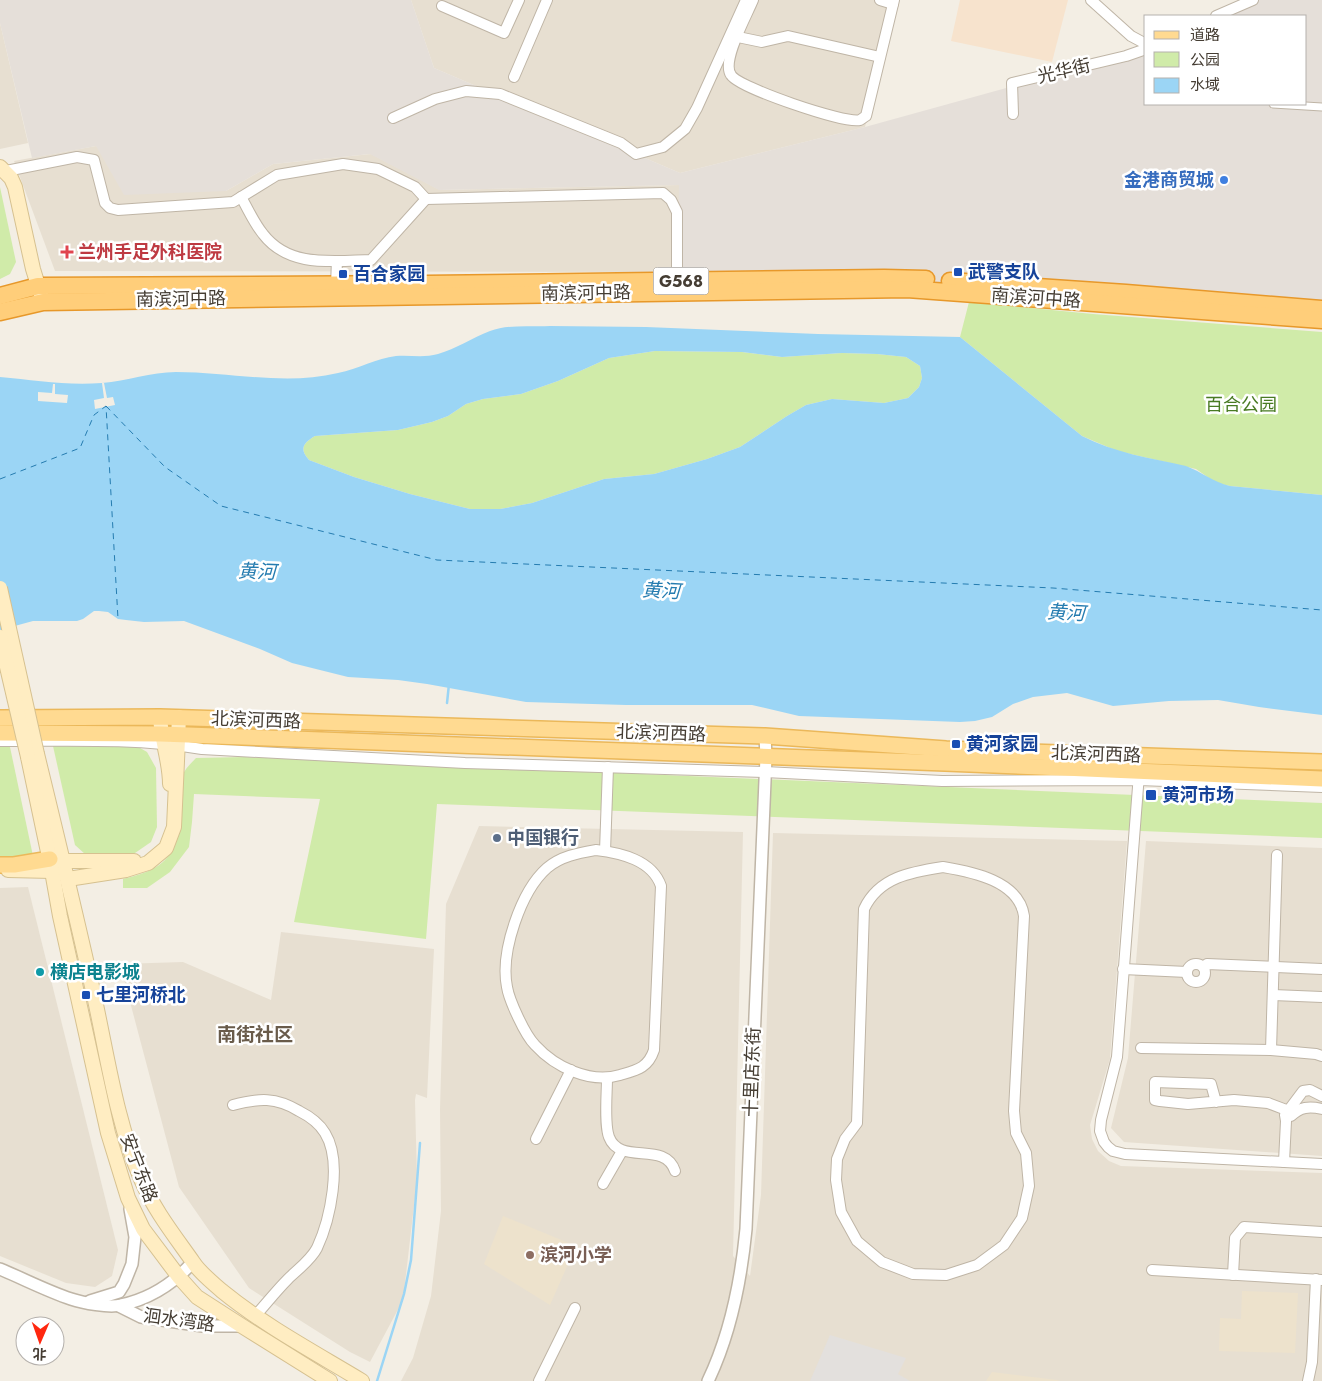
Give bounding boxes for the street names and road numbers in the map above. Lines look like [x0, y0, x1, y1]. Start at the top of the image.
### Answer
street label: 光华街 [1035, 52, 1093, 90]
road number: G568 [654, 268, 708, 294]
street label: 南滨河中路 [541, 279, 631, 307]
street label: 南滨河中路 [990, 282, 1082, 314]
street label: 南滨河中路 [136, 285, 226, 313]
street label: 北滨河西路 [211, 705, 301, 735]
street label: 北滨河西路 [616, 718, 706, 748]
street label: 北滨河西路 [1051, 739, 1141, 769]
street label: 十里店东街 [737, 1027, 767, 1117]
street label: 安宁东路 [114, 1130, 164, 1206]
street label: 洄水湾路 [142, 1302, 216, 1338]

